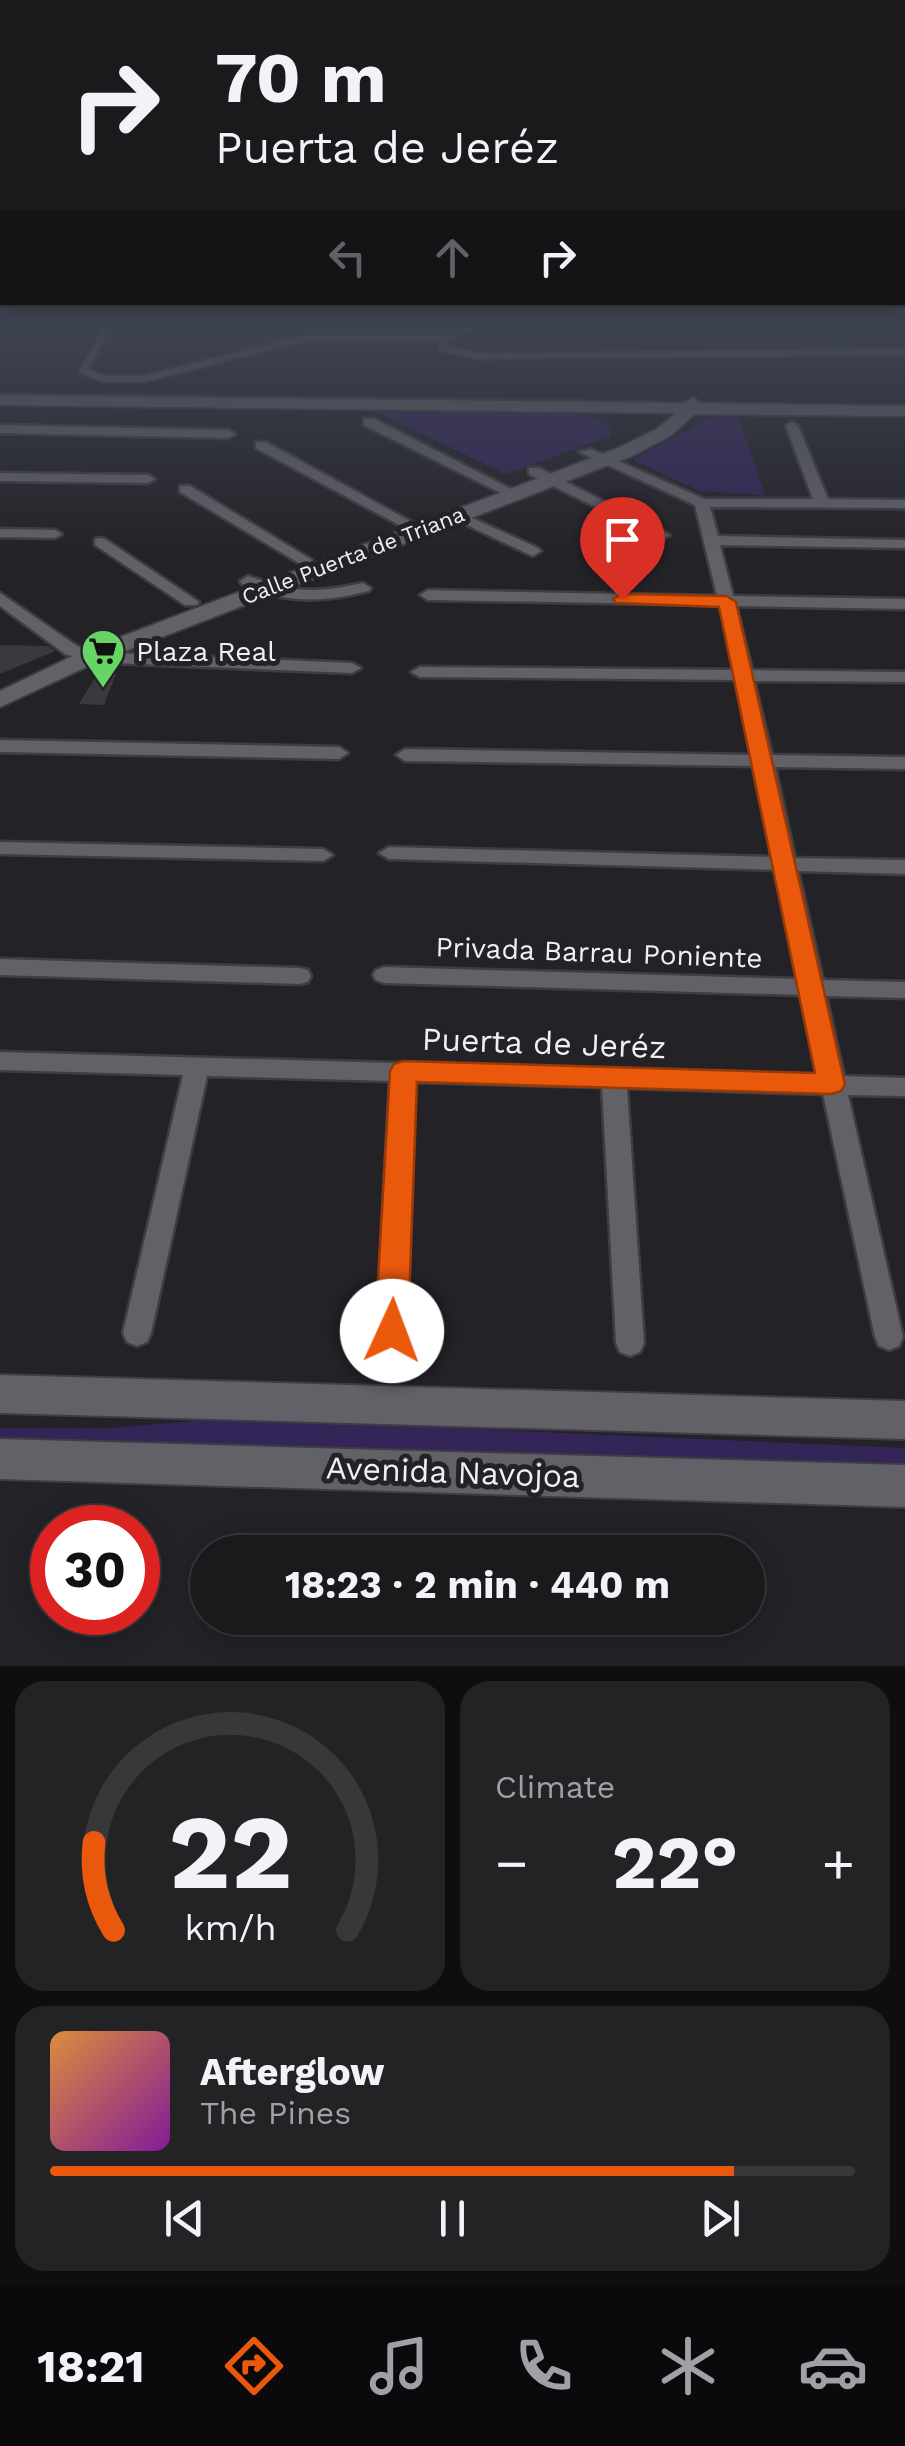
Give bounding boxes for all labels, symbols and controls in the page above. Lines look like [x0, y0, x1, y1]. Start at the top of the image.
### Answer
text: 70 m [215, 37, 387, 119]
icon: right [50, 40, 180, 170]
text: Puerta de Jeréz [215, 121, 559, 174]
icon: left [320, 230, 375, 285]
icon: ahead [425, 230, 480, 285]
icon: right [530, 230, 585, 285]
pin [580, 497, 665, 600]
street label: Calle Puerta de Triana [238, 501, 468, 609]
icon: arrive [595, 512, 650, 567]
supermarket icon: Plaza Real [80, 628, 126, 689]
place label: Plaza Real [136, 635, 276, 668]
street label: Privada Barrau Poniente [435, 930, 763, 975]
street label: Puerta de Jeréz [421, 1020, 667, 1066]
position arrow [340, 1279, 444, 1383]
street label: Avenida Navojoa [325, 1449, 581, 1495]
speed limit sign: 30 [30, 1505, 160, 1635]
text: 18:23 · 2 min · 440 m [285, 1563, 670, 1607]
text: Climate [495, 1768, 615, 1806]
text: 22 [168, 1791, 292, 1913]
text: 22° [612, 1818, 738, 1906]
text: − [495, 1831, 528, 1895]
text: + [822, 1831, 855, 1895]
text: km/h [184, 1907, 276, 1949]
text: Afterglow [200, 2050, 385, 2094]
text: The Pines [200, 2094, 351, 2132]
icon: previous [157, 2191, 212, 2246]
icon: pause [425, 2191, 480, 2246]
icon: next [693, 2191, 748, 2246]
icon: directions [219, 2331, 289, 2401]
icon: music [364, 2331, 434, 2401]
icon: phone [509, 2331, 579, 2401]
icon: climate [653, 2331, 723, 2401]
icon: car [798, 2331, 868, 2401]
text: 18:21 [37, 2340, 145, 2393]

